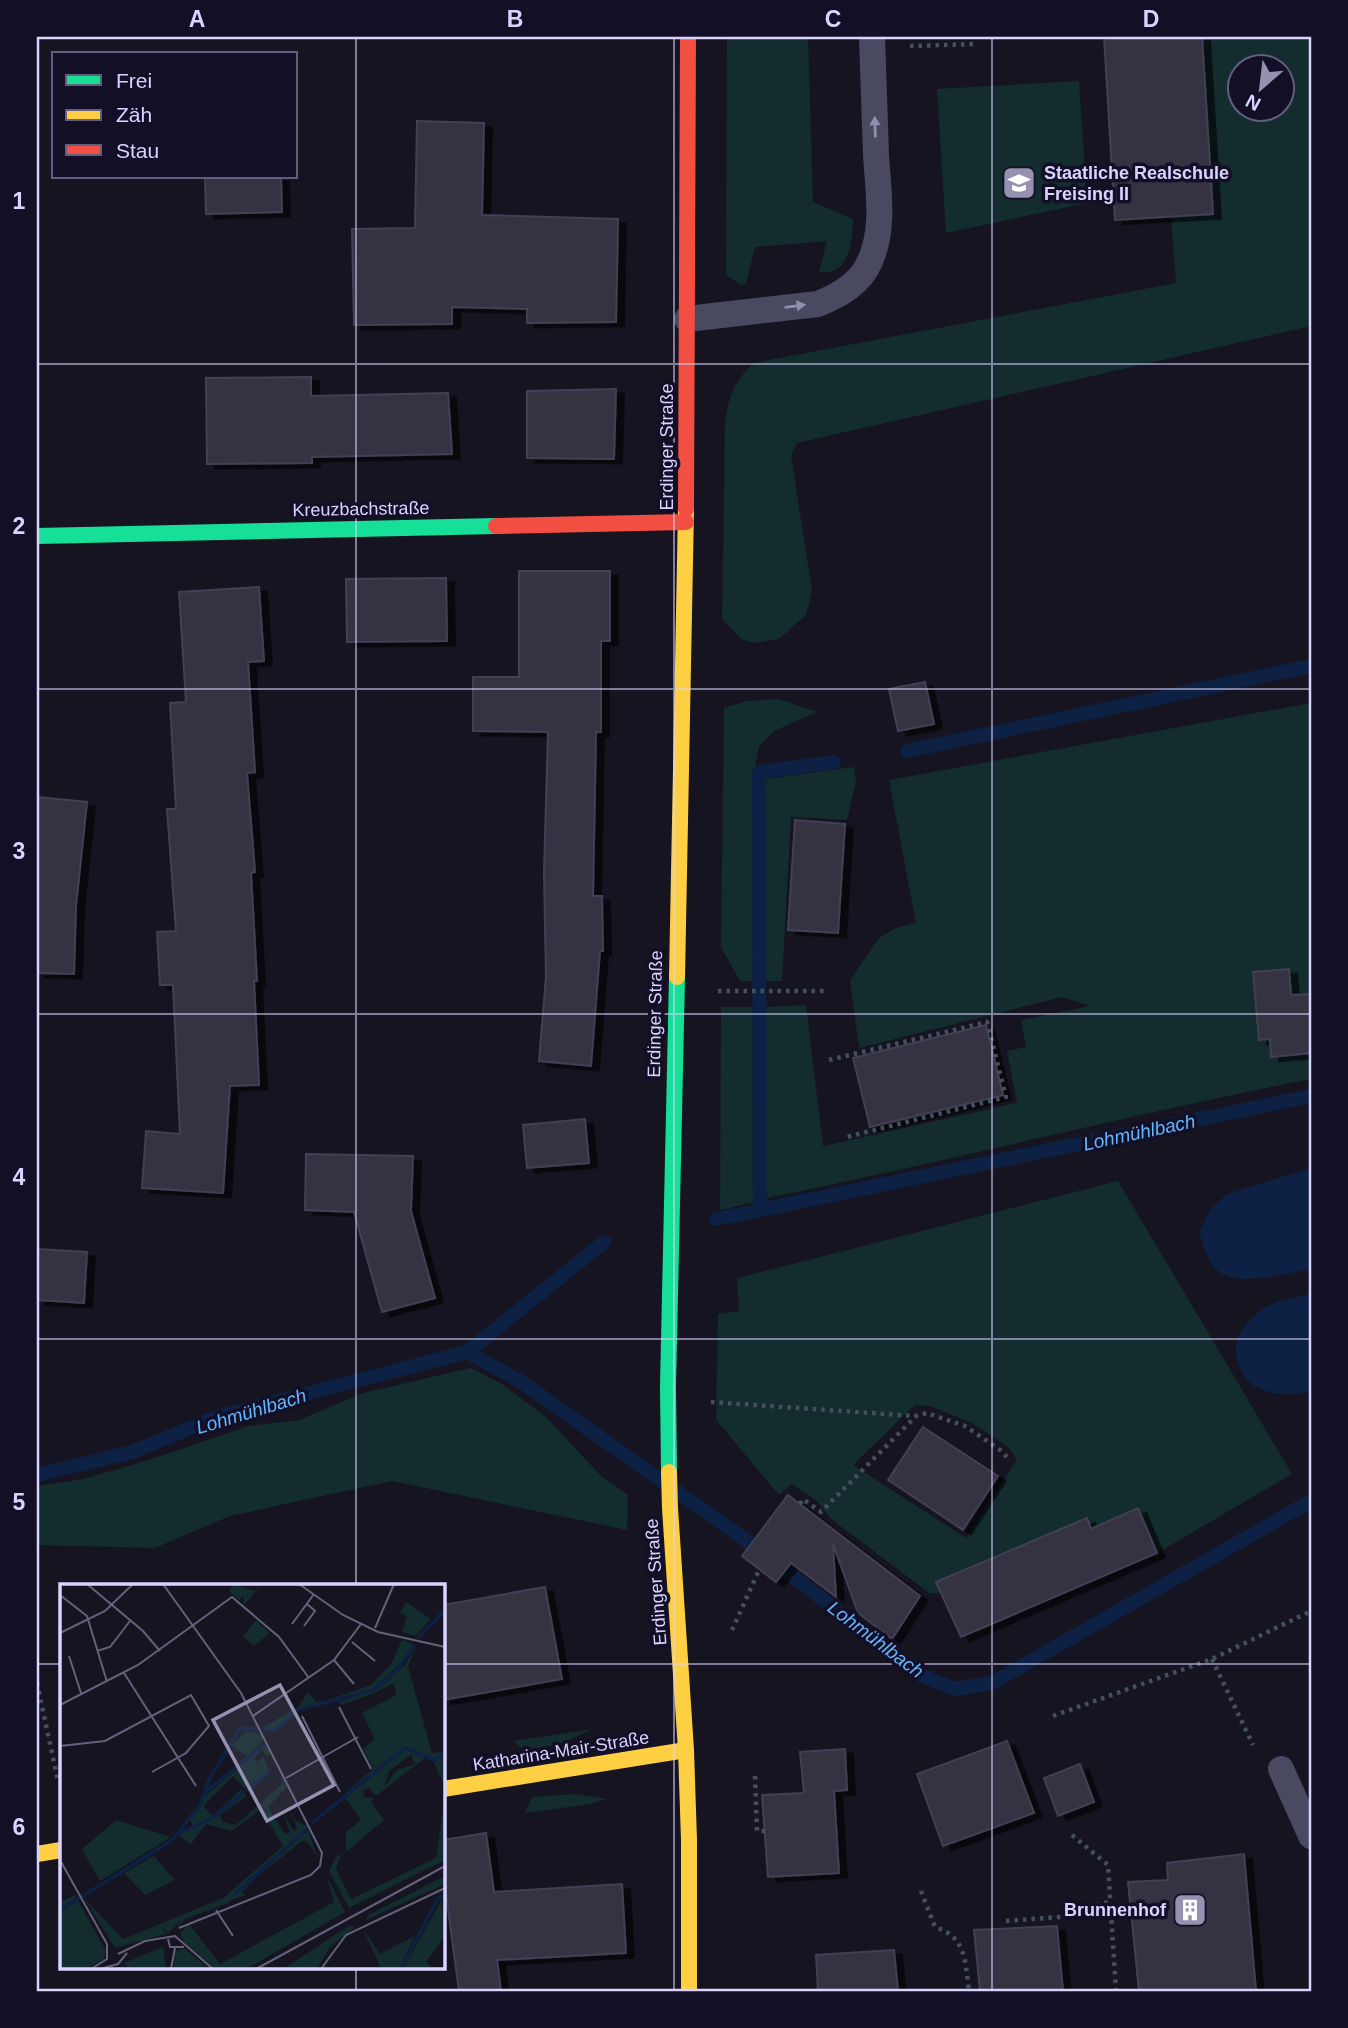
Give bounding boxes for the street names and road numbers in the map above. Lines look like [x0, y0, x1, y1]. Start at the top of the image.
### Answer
street label: Erdinger Straße [657, 383, 677, 511]
street label: Kreuzbachstraße [292, 498, 430, 520]
street label: Erdinger Straße [644, 950, 666, 1078]
street label: Erdinger Straße [642, 1518, 670, 1646]
street label: Katharina-Mair-Straße [472, 1727, 650, 1775]

